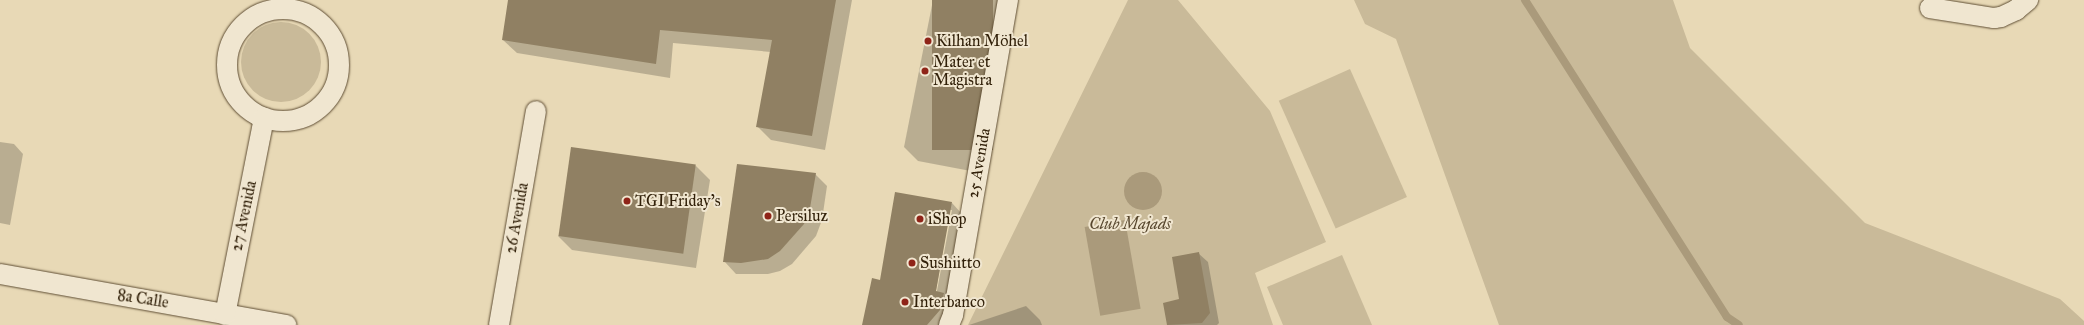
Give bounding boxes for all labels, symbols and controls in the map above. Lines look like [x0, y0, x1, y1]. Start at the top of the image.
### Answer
place label: Kilhan Möhel [936, 31, 1028, 51]
marker: Kilhan Möhel [923, 36, 933, 46]
place label: Mater et Magistra [933, 52, 992, 90]
marker: Mater et Magistra [920, 66, 930, 76]
street label: 25 Avenida [963, 127, 995, 199]
street label: 27 Avenida [227, 179, 261, 253]
street label: 26 Avenida [501, 181, 533, 255]
place label: TGI Friday's [635, 191, 720, 211]
marker: TGI Friday's [622, 196, 632, 206]
place label: Persiluz [776, 206, 828, 226]
place label: iShop [928, 209, 967, 229]
marker: Persiluz [763, 211, 773, 221]
marker: iShop [915, 214, 925, 224]
park label: Club Majads [1089, 214, 1171, 234]
place label: Sushiitto [920, 253, 981, 273]
marker: Sushiitto [907, 258, 917, 268]
street label: 8a Calle [116, 285, 170, 313]
place label: Interbanco [913, 292, 985, 312]
marker: Interbanco [900, 297, 910, 307]

